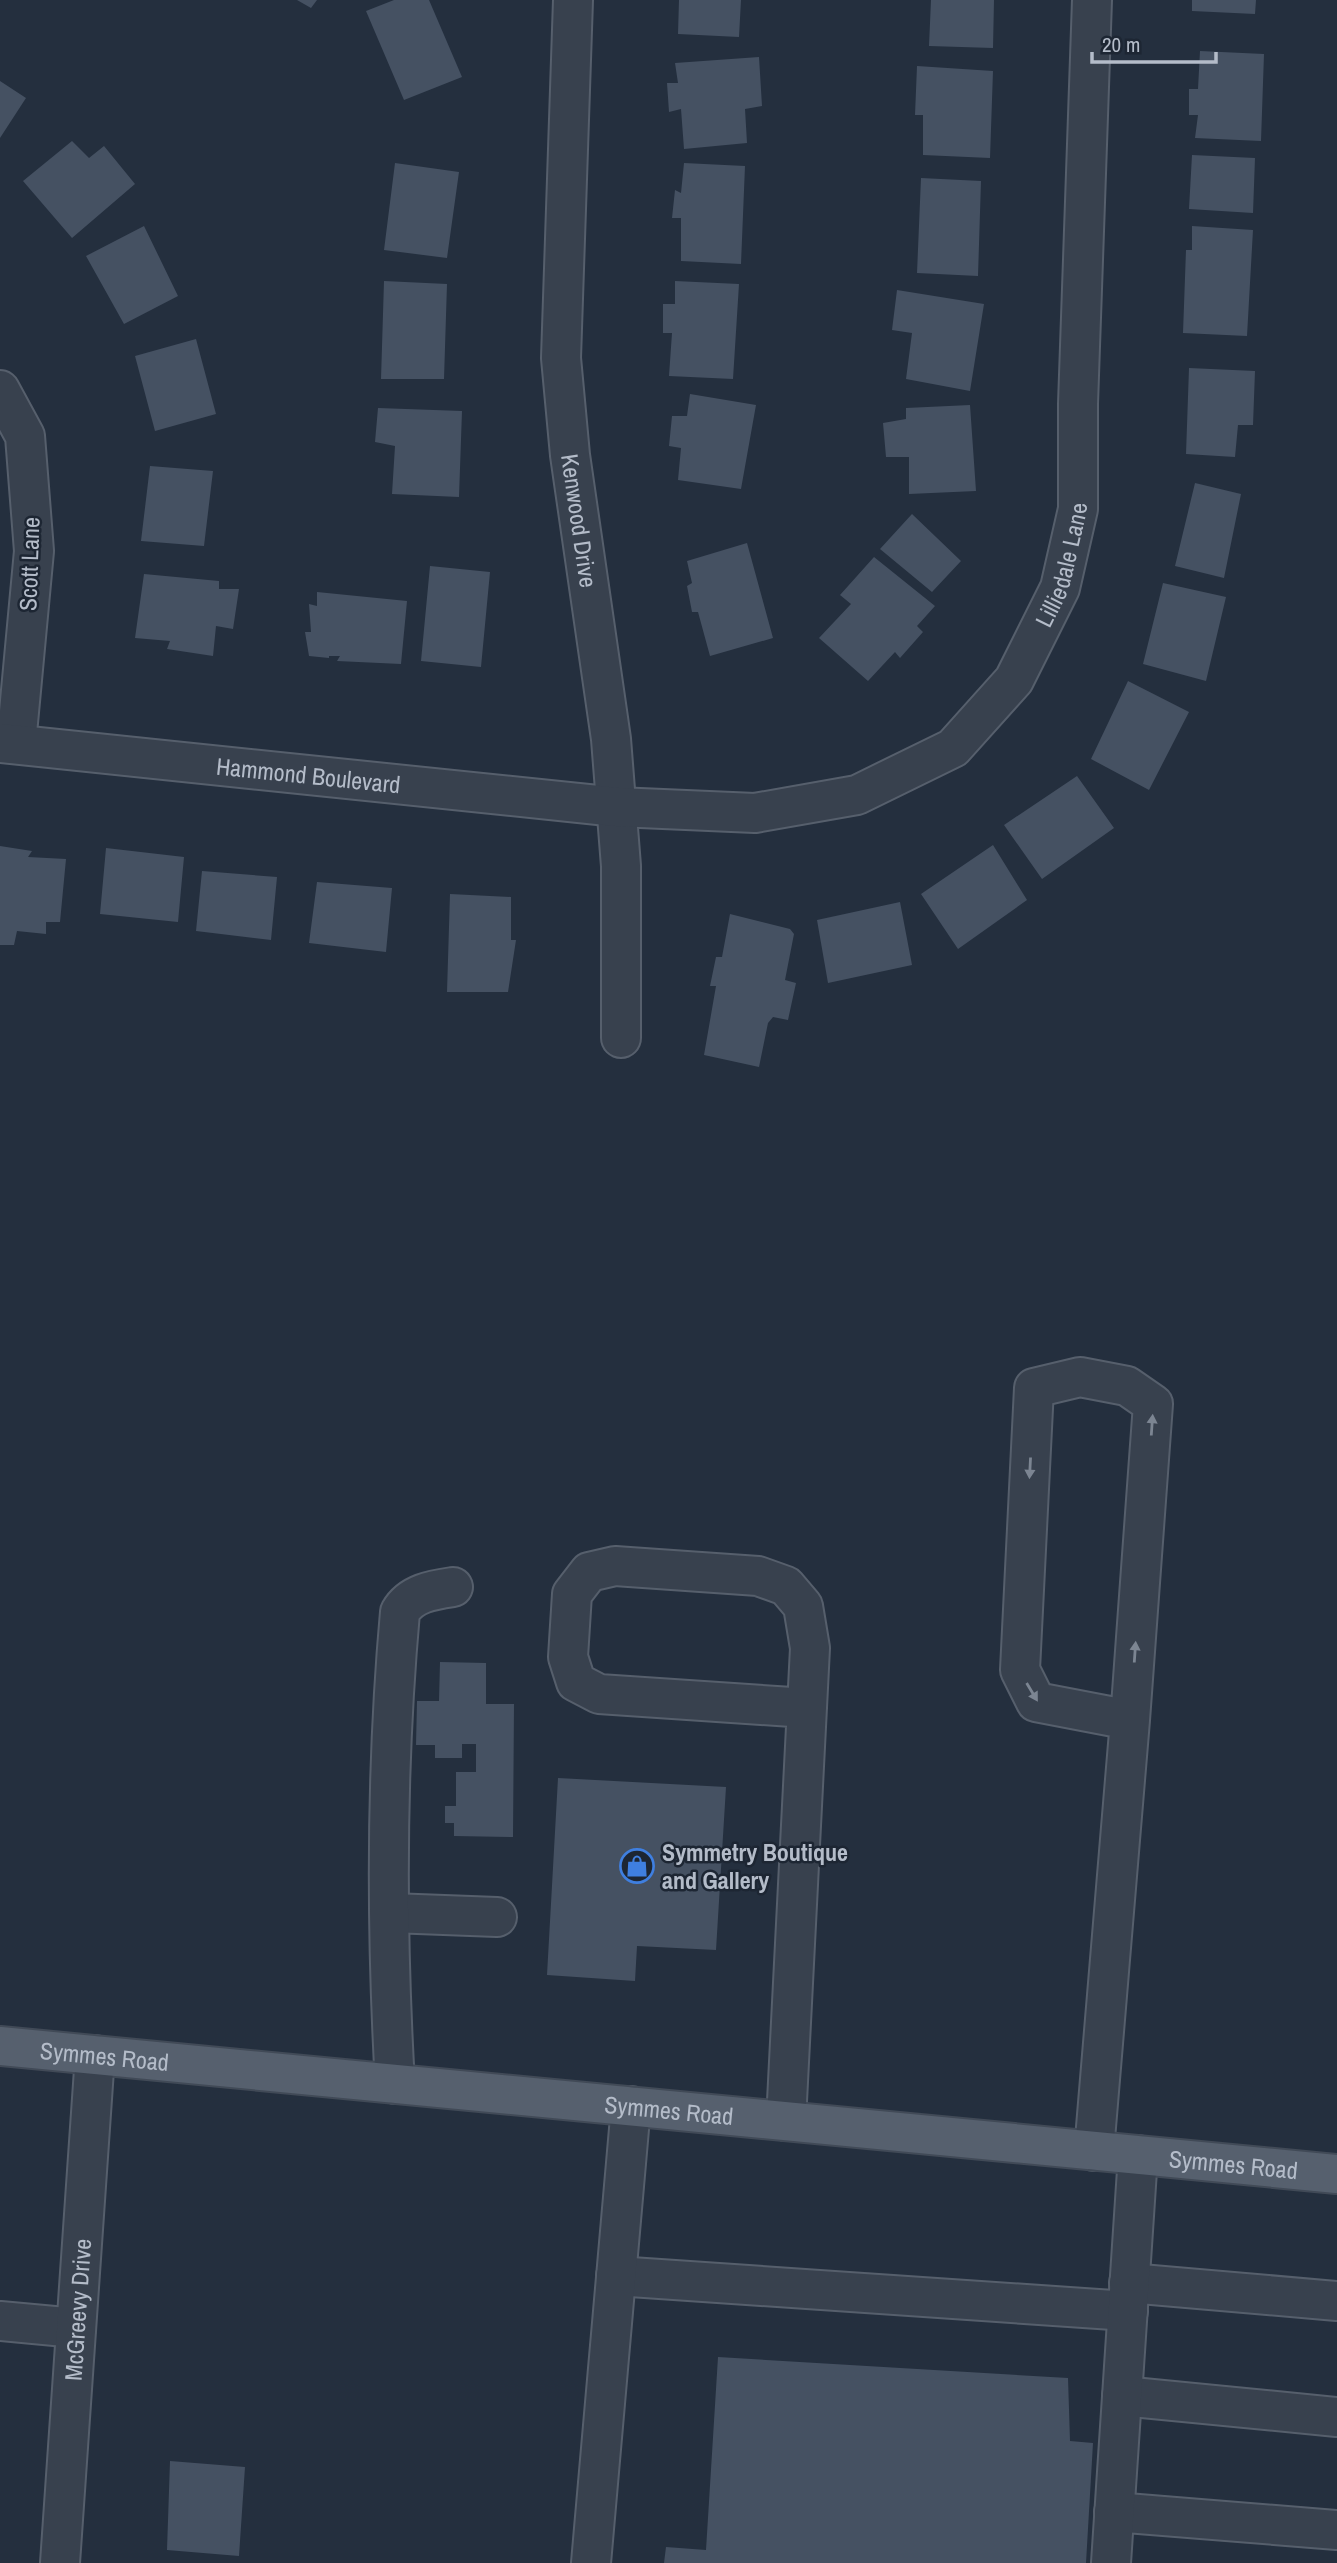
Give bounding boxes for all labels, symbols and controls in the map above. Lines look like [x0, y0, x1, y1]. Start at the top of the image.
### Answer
scale bar [1092, 21, 1216, 65]
text: 20 m [1102, 30, 1140, 59]
street label: Kenwood Drive [554, 452, 605, 590]
street label: Lilliedale Lane [1027, 503, 1094, 632]
street label: Scott Lane [11, 516, 47, 612]
street label: Hammond Boulevard [215, 750, 402, 800]
one-way arrow [1147, 1413, 1158, 1435]
one-way arrow [1024, 1457, 1035, 1479]
one-way arrow [1130, 1640, 1141, 1662]
one-way arrow [1026, 1682, 1038, 1701]
place label: Symmetry Boutique and Gallery [662, 1836, 848, 1896]
shop icon: Symmetry Boutique and Gallery [618, 1847, 656, 1885]
street label: Symmes Road [39, 2034, 170, 2078]
street label: Symmes Road [603, 2088, 735, 2132]
street label: Symmes Road [1168, 2142, 1299, 2186]
street label: McGreevy Drive [57, 2238, 98, 2382]

